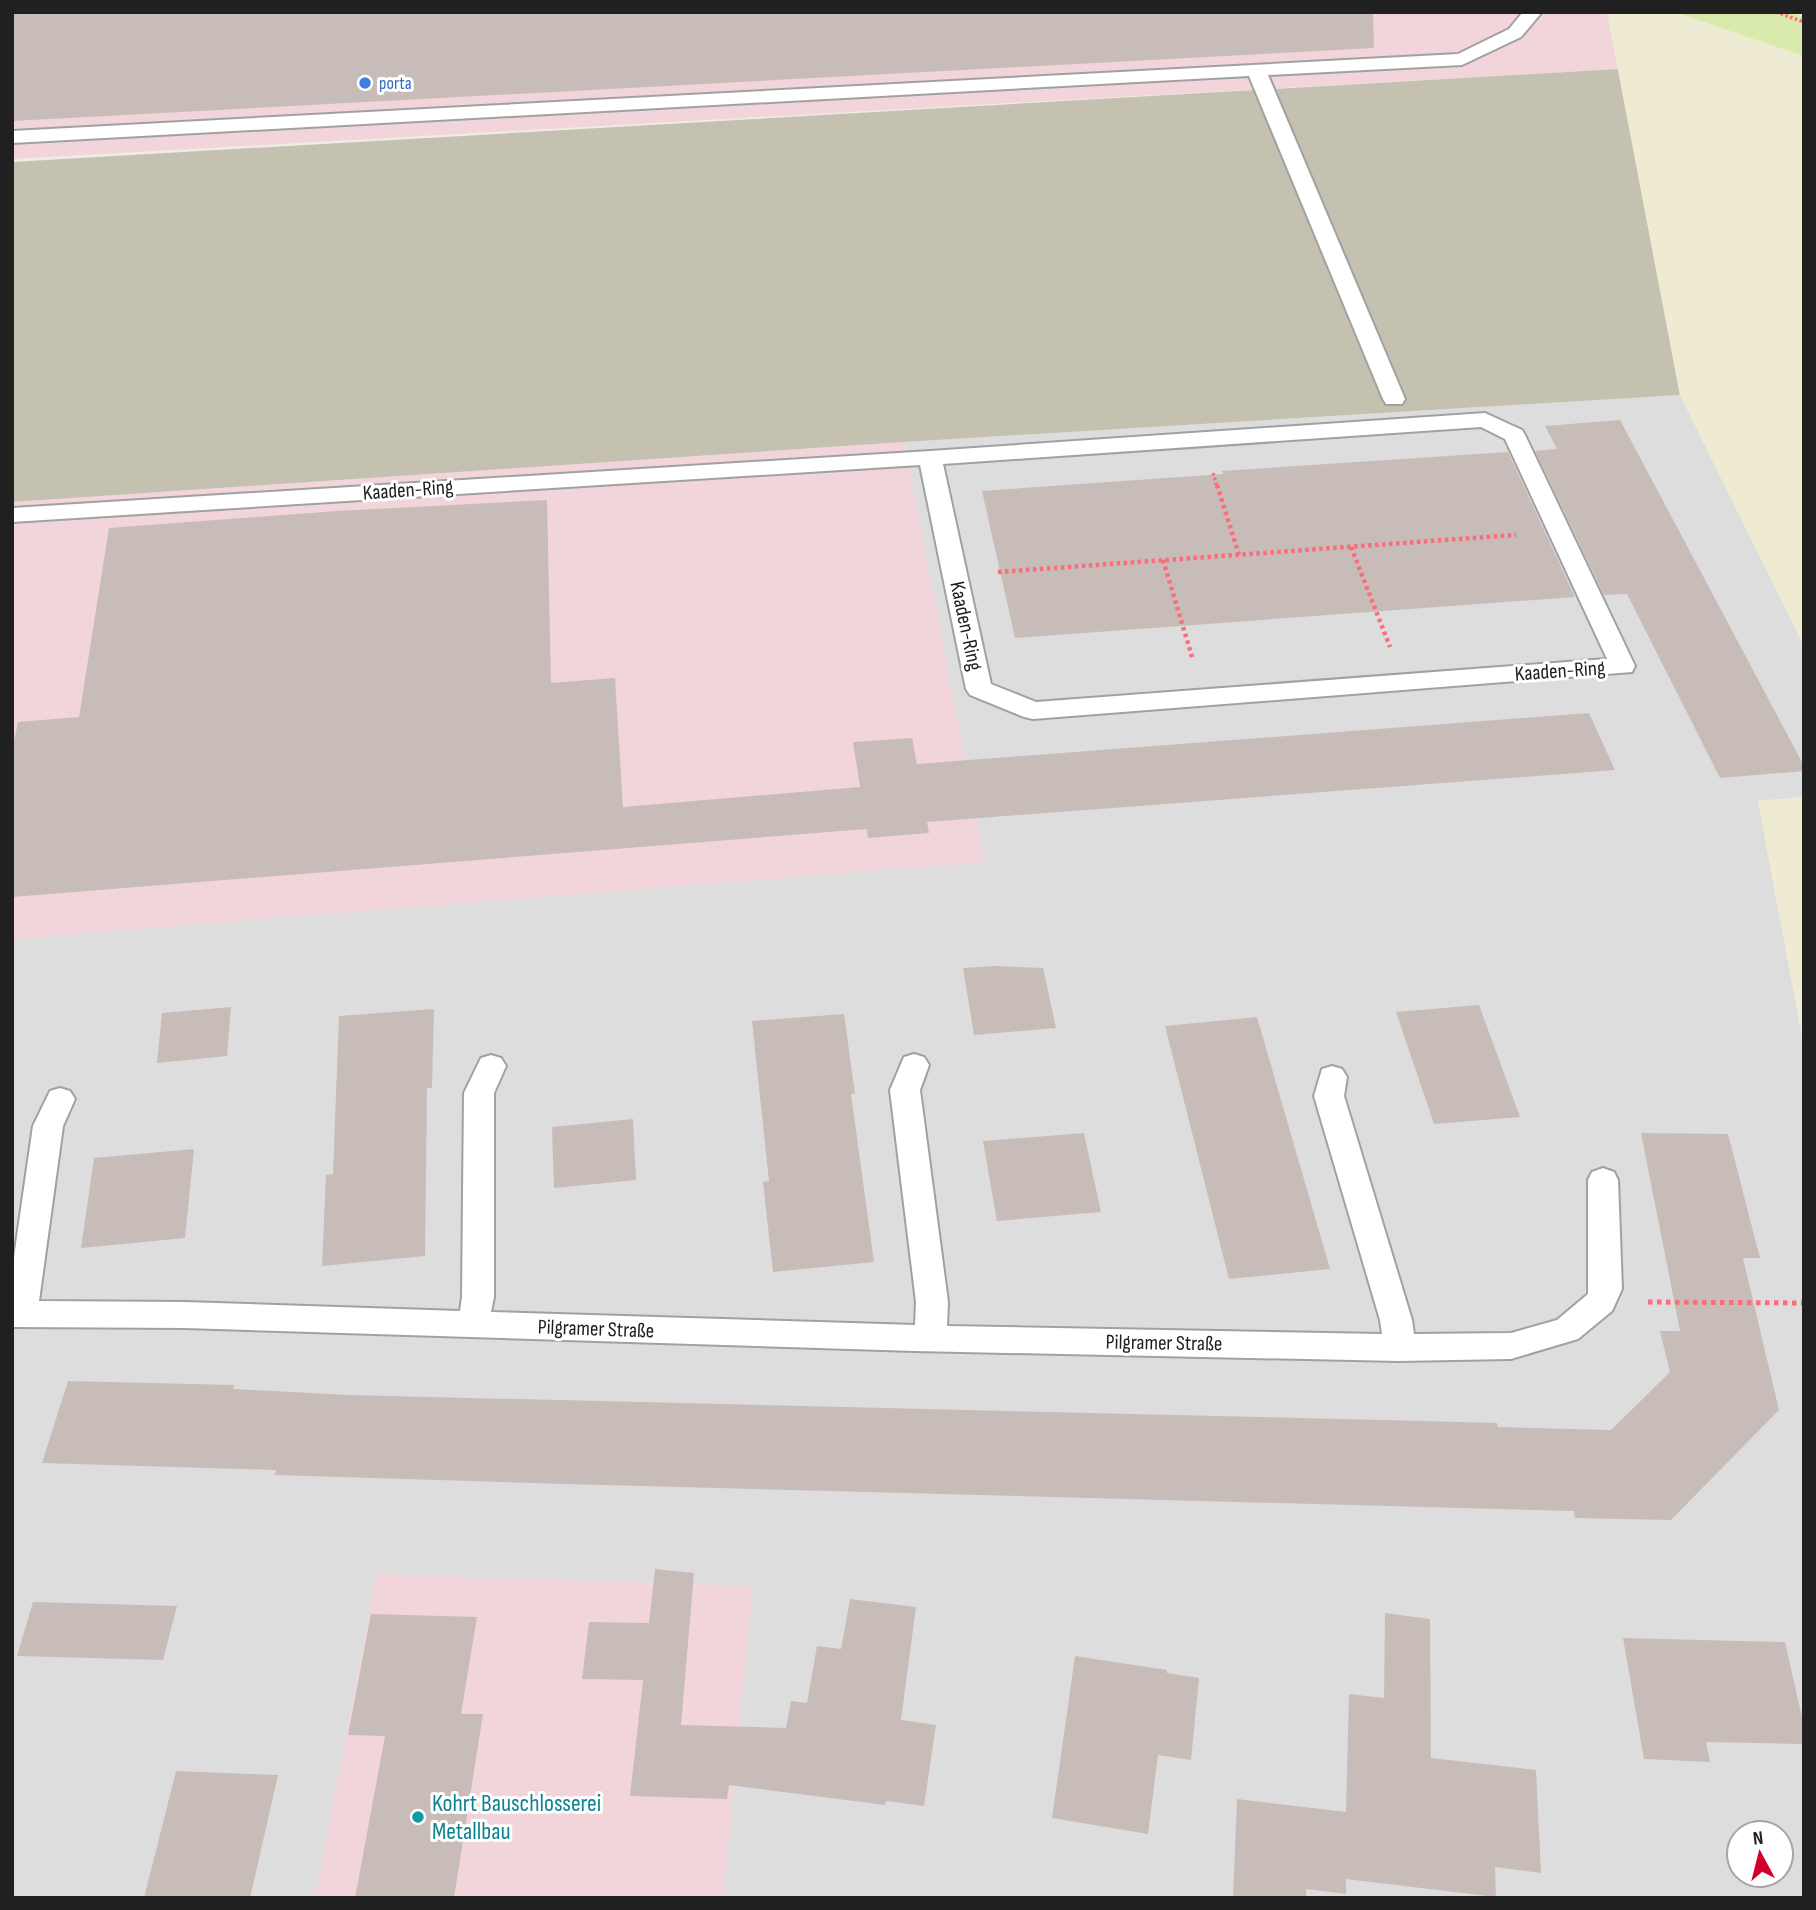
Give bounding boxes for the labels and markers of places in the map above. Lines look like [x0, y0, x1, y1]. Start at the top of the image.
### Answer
place label: porta [379, 73, 412, 94]
marker: porta [357, 75, 373, 91]
place label: Kohrt Bauschlosserei Metallbau [432, 1789, 601, 1846]
marker: Kohrt Bauschlosserei Metallbau [410, 1809, 426, 1825]

